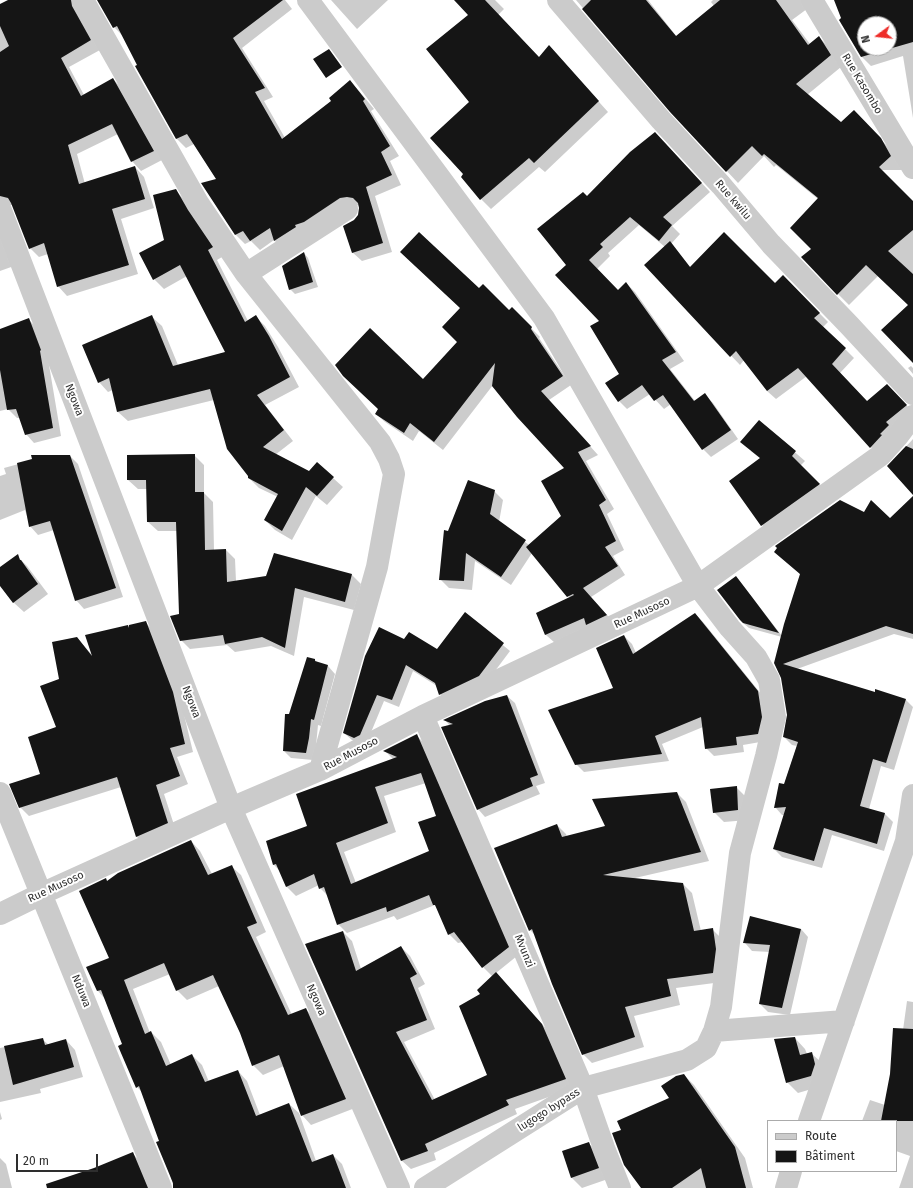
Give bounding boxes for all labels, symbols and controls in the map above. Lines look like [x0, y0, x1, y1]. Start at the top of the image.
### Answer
north arrow [857, 16, 897, 56]
text: N [859, 34, 873, 44]
street label: Rue Kasombo [839, 51, 885, 117]
street label: Rue kwilu [712, 177, 754, 223]
street label: Ngowa [62, 382, 86, 418]
street label: Rue Musoso [612, 594, 672, 632]
street label: Ngowa [179, 684, 203, 720]
street label: Rue Musoso [321, 734, 381, 774]
street label: Rue Musoso [26, 868, 86, 906]
street label: Mvunzi [511, 932, 537, 970]
street label: Nduwa [68, 973, 94, 1009]
street label: Ngowa [303, 982, 329, 1018]
street label: lugogo bypass [515, 1086, 583, 1134]
legend [767, 1120, 897, 1172]
text: Route [805, 1129, 837, 1143]
scale bar [18, 1146, 100, 1172]
text: Bâtiment [805, 1149, 855, 1163]
text: 20 m [23, 1154, 49, 1168]

